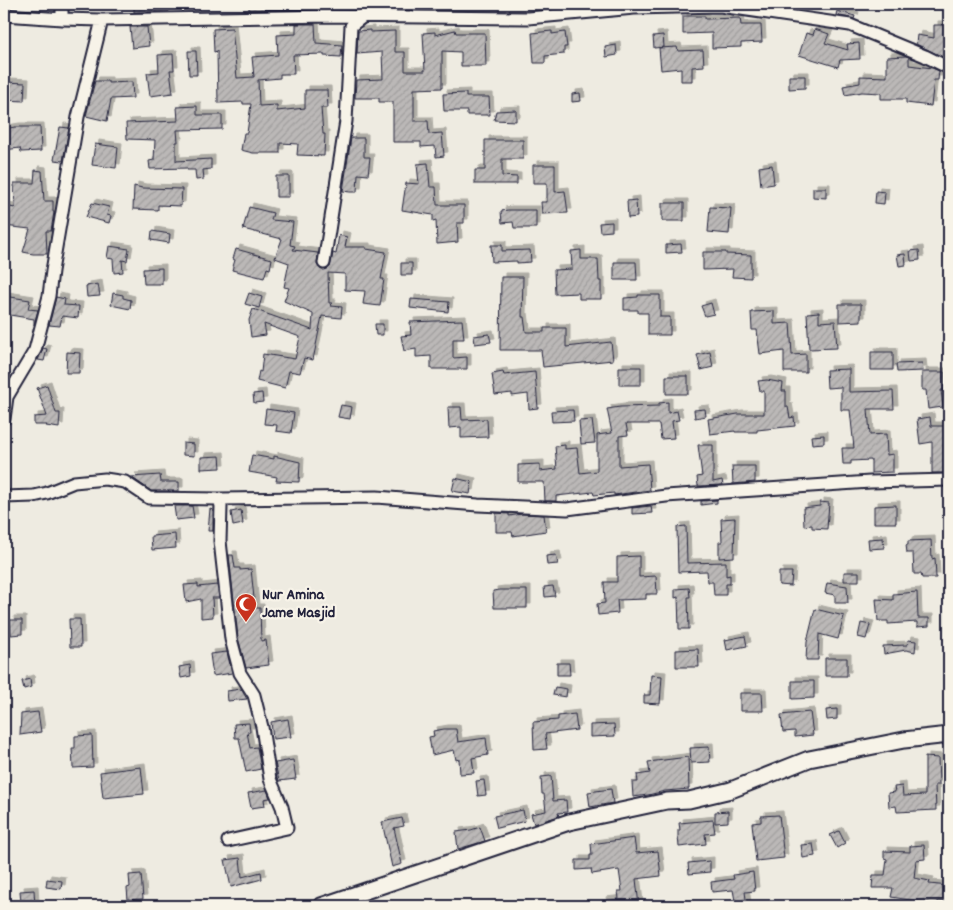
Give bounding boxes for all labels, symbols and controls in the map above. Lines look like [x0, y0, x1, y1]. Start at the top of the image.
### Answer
place label: Nur Amina Jame Masjid [262, 584, 335, 625]
mosque icon: Nur Amina Jame Masjid [234, 592, 258, 623]

